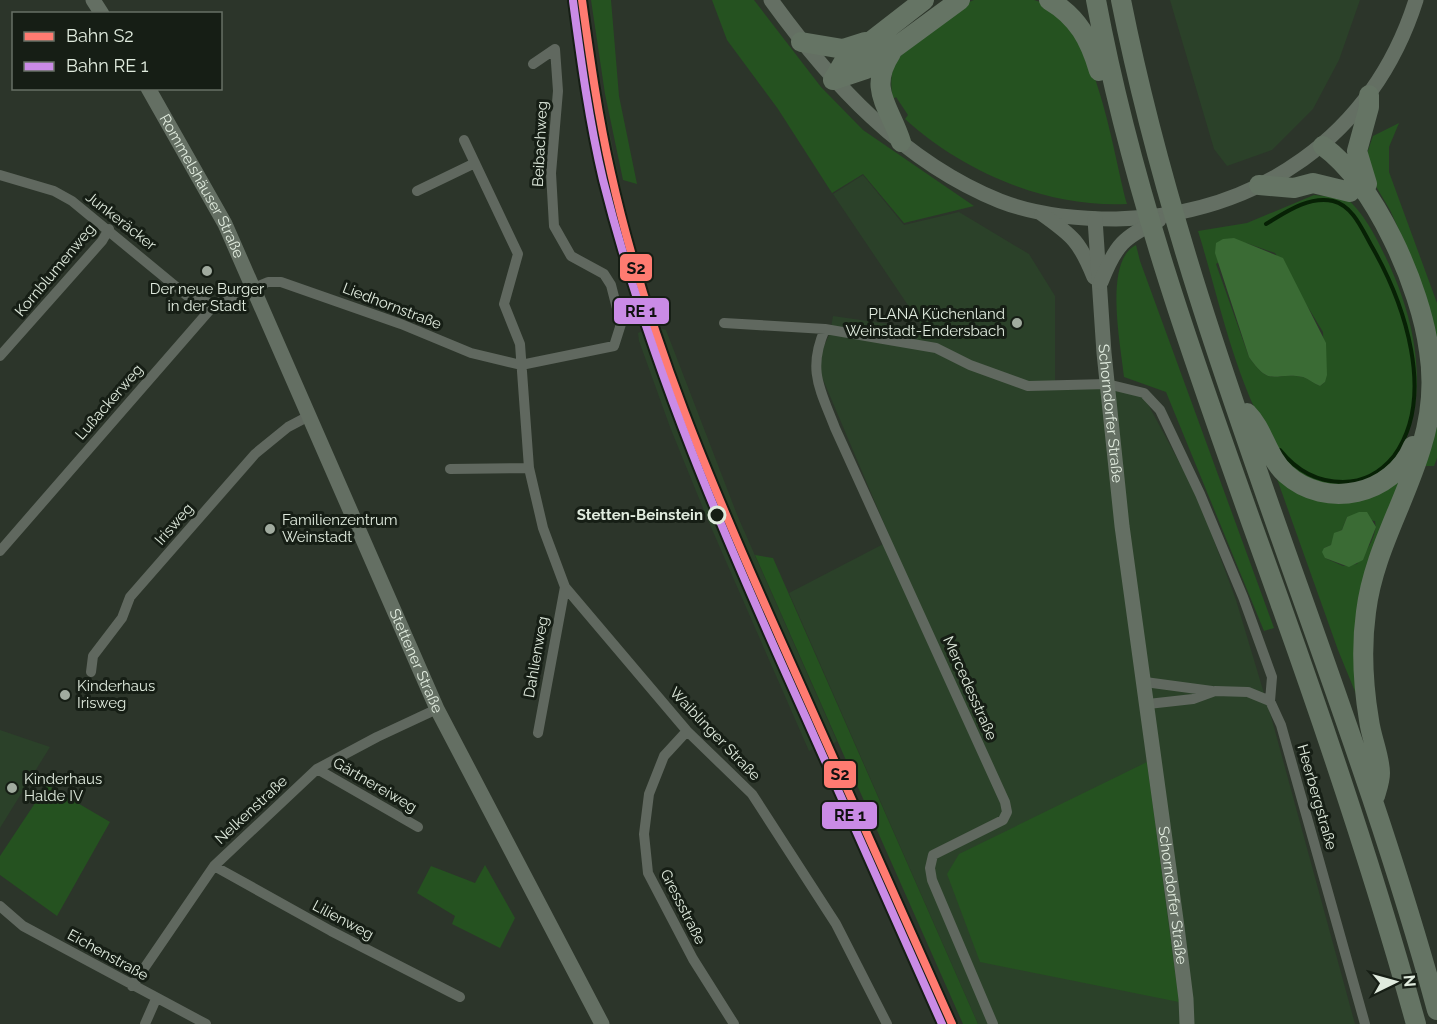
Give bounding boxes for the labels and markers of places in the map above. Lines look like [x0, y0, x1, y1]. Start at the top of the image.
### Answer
marker: Der neue Burger in der Stadt [200, 264, 214, 278]
place label: Der neue Burger in der Stadt [150, 280, 265, 315]
place label: PLANA Küchenland Weinstadt-Endersbach [846, 305, 1005, 340]
marker: PLANA Küchenland Weinstadt-Endersbach [1010, 316, 1024, 330]
place label: Stetten-Beinstein [577, 506, 703, 524]
marker: Stetten-Beinstein [708, 506, 726, 524]
place label: Familienzentrum Weinstadt [282, 511, 398, 546]
marker: Familienzentrum Weinstadt [263, 522, 277, 536]
place label: Kinderhaus Irisweg [77, 677, 155, 712]
marker: Kinderhaus Irisweg [58, 688, 72, 702]
place label: Kinderhaus Halde IV [24, 770, 102, 805]
marker: Kinderhaus Halde IV [5, 781, 19, 795]

